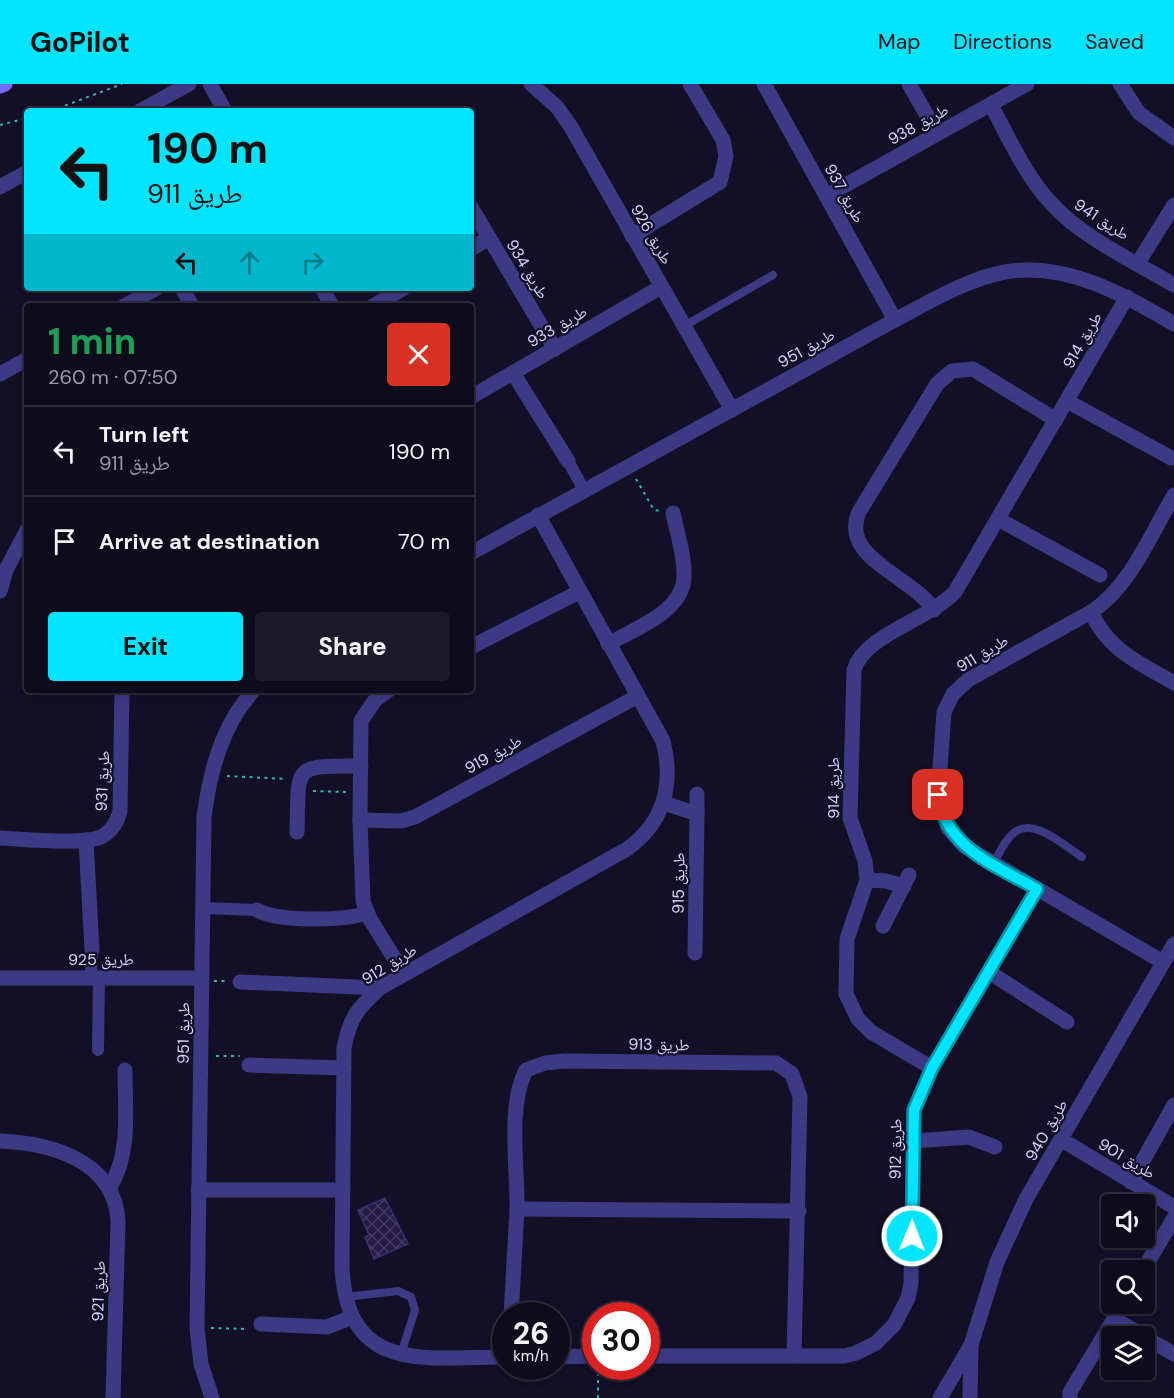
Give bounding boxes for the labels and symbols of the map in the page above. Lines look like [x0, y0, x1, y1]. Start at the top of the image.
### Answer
street label: طريق 938 [884, 99, 952, 150]
street label: طريق 937 [820, 160, 869, 227]
street label: طريق 941 [1070, 194, 1133, 245]
street label: طريق 926 [626, 200, 677, 268]
street label: طريق 934 [502, 236, 554, 303]
street label: طريق 933 [524, 301, 591, 352]
street label: طريق 914 [1058, 308, 1107, 372]
street label: طريق 951 [774, 324, 838, 373]
street label: طريق 911 [953, 630, 1012, 677]
street label: طريق 919 [461, 730, 525, 779]
street label: طريق 931 [90, 750, 115, 812]
street label: طريق 914 [823, 757, 844, 819]
pin [912, 769, 963, 820]
street label: طريق 915 [667, 852, 690, 914]
street label: طريق 912 [358, 939, 421, 989]
street label: طريق 925 [68, 949, 134, 970]
street label: طريق 951 [172, 1002, 195, 1064]
street label: طريق 913 [628, 1033, 690, 1056]
street label: طريق 940 [1020, 1096, 1072, 1165]
street label: طريق 912 [884, 1118, 907, 1180]
street label: طريق 901 [1094, 1133, 1159, 1184]
position arrow [880, 1204, 944, 1268]
street label: طريق 921 [87, 1260, 110, 1322]
speed limit sign: 30 [582, 1302, 660, 1380]

